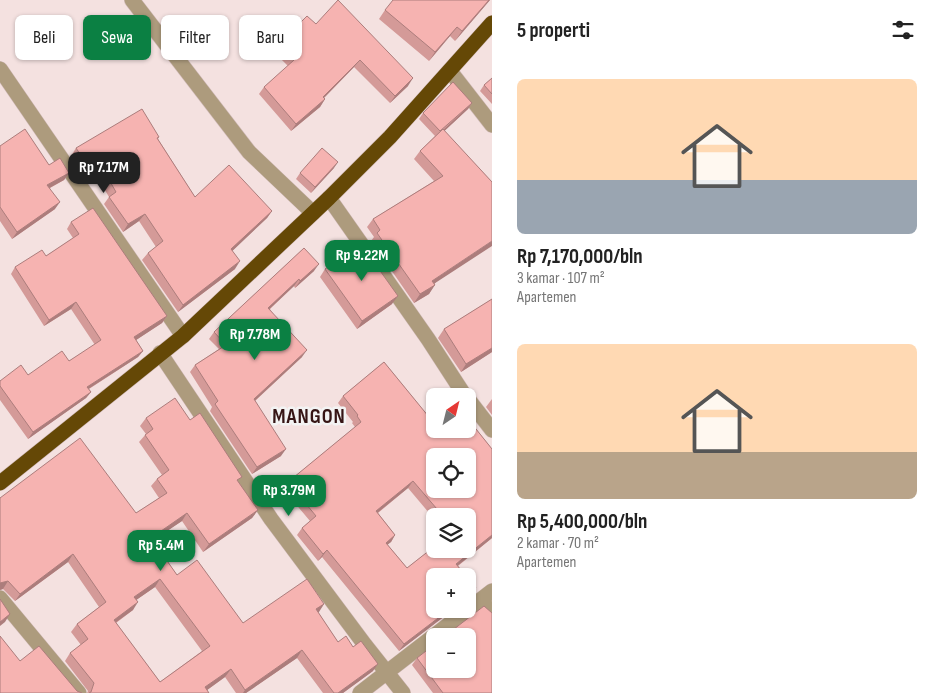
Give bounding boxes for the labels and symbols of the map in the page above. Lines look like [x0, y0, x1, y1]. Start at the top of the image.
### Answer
pin: Rp 7.17M [52, 152, 156, 194]
pin: Rp 9.22M [310, 240, 414, 282]
pin: Rp 7.78M [203, 318, 307, 361]
north arrow [426, 388, 476, 438]
district label: MANGON [272, 404, 346, 429]
pin: Rp 3.79M [237, 474, 341, 517]
pin: Rp 5.4M [115, 530, 207, 572]

